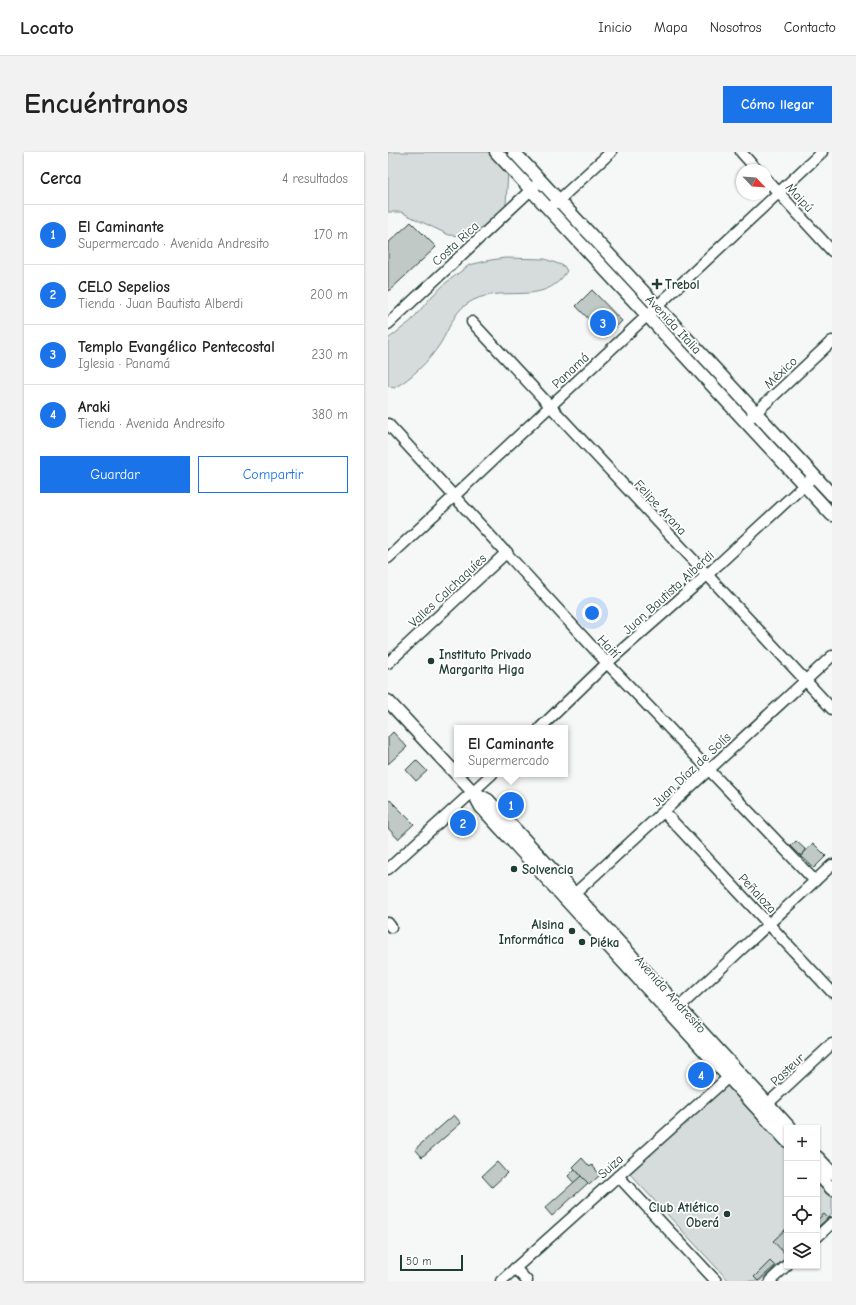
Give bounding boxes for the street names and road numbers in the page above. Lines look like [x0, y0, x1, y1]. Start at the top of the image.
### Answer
street label: Maipú [783, 180, 817, 215]
street label: Costa Rica [429, 218, 482, 269]
street label: Avenida Italia [643, 292, 705, 357]
street label: Panamá [549, 350, 592, 391]
street label: México [761, 353, 800, 391]
street label: Felipe Arana [631, 477, 690, 538]
street label: Juan Bautista Alberdi [620, 548, 717, 637]
street label: Valles Calchaquíes [405, 551, 489, 630]
street label: Haití [594, 632, 624, 662]
street label: Juan Díaz de Solís [649, 729, 734, 810]
street label: Peñaloza [736, 870, 780, 916]
street label: Avenida Andresito [632, 953, 709, 1036]
street label: Pasteur [767, 1049, 808, 1089]
street label: Suiza [595, 1151, 626, 1182]

